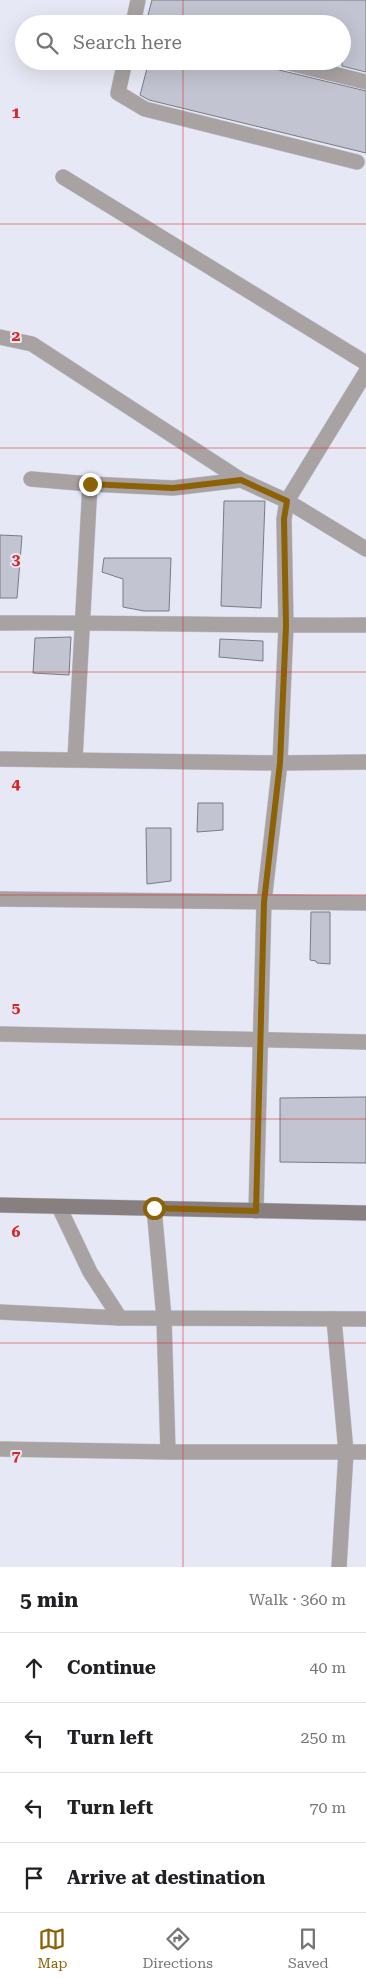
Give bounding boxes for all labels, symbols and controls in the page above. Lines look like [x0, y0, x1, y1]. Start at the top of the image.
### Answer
search box [15, 15, 351, 70]
icon: search [33, 29, 61, 57]
text: Search here [73, 31, 182, 54]
text: 1 [12, 103, 21, 122]
text: 2 [12, 326, 21, 345]
route end [79, 473, 102, 496]
text: 3 [12, 550, 21, 569]
text: 4 [12, 774, 21, 793]
text: 5 [12, 998, 21, 1017]
route start [143, 1197, 166, 1220]
text: 6 [12, 1222, 21, 1241]
text: 7 [12, 1446, 21, 1465]
text: 5 min [20, 1588, 78, 1612]
text: Walk · 360 m [249, 1590, 346, 1609]
icon: ahead [20, 1654, 48, 1682]
text: Continue [67, 1656, 156, 1679]
text: 40 m [309, 1658, 346, 1677]
icon: left [20, 1724, 48, 1752]
text: Turn left [67, 1726, 153, 1749]
text: 250 m [300, 1728, 346, 1747]
icon: left [20, 1794, 48, 1822]
text: Turn left [67, 1796, 153, 1819]
text: 70 m [309, 1798, 346, 1817]
icon: arrive [20, 1864, 48, 1892]
text: Arrive at destination [67, 1866, 265, 1889]
tab: Map [38, 1925, 67, 1971]
tab: Directions [142, 1925, 213, 1971]
tab: Saved [288, 1925, 329, 1971]

